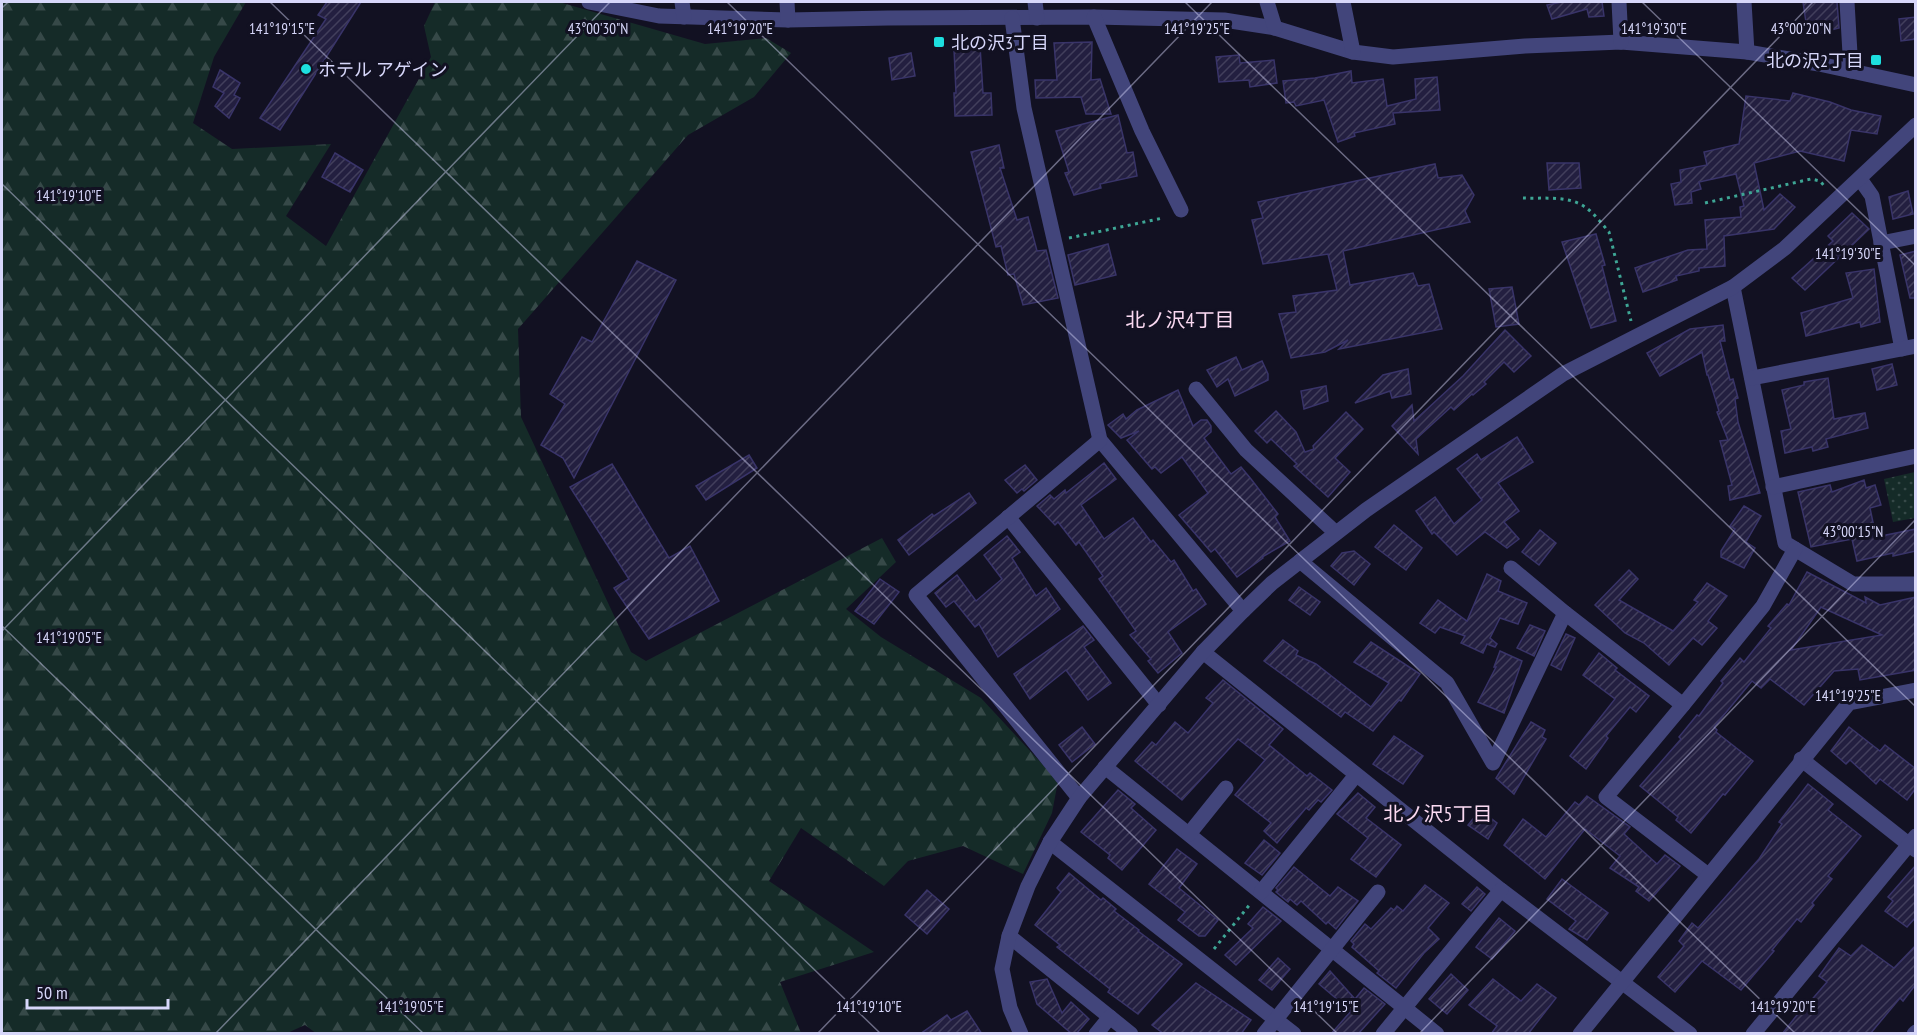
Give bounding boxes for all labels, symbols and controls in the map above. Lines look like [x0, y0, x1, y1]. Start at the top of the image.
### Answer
text: 141°19'15"E [249, 19, 315, 38]
text: 43°00'30"N [568, 19, 628, 38]
text: 141°19'20"E [707, 19, 773, 38]
text: 141°19'25"E [1164, 19, 1230, 38]
text: 141°19'30"E [1621, 19, 1687, 38]
text: 43°00'20"N [1771, 19, 1831, 38]
place label: 北の沢3丁目 [951, 31, 1049, 54]
marker: 北の沢3丁目 [932, 35, 946, 49]
place label: 北の沢2丁目 [1766, 49, 1864, 72]
marker: 北の沢2丁目 [1869, 53, 1883, 67]
place label: ホテル アゲイン [318, 58, 447, 81]
marker: ホテル アゲイン [299, 62, 313, 76]
text: 141°19'10"E [36, 186, 102, 205]
text: 141°19'30"E [1815, 244, 1881, 263]
district label: 北ノ沢4丁目 [1126, 307, 1235, 333]
text: 43°00'15"N [1823, 522, 1883, 541]
text: 141°19'05"E [36, 628, 102, 647]
text: 141°19'25"E [1815, 686, 1881, 705]
district label: 北ノ沢5丁目 [1384, 801, 1493, 827]
scale bar [27, 972, 168, 1010]
text: 50 m [36, 981, 68, 1004]
text: 141°19'05"E [378, 997, 444, 1016]
text: 141°19'10"E [836, 997, 902, 1016]
text: 141°19'15"E [1293, 997, 1359, 1016]
text: 141°19'20"E [1750, 997, 1816, 1016]

